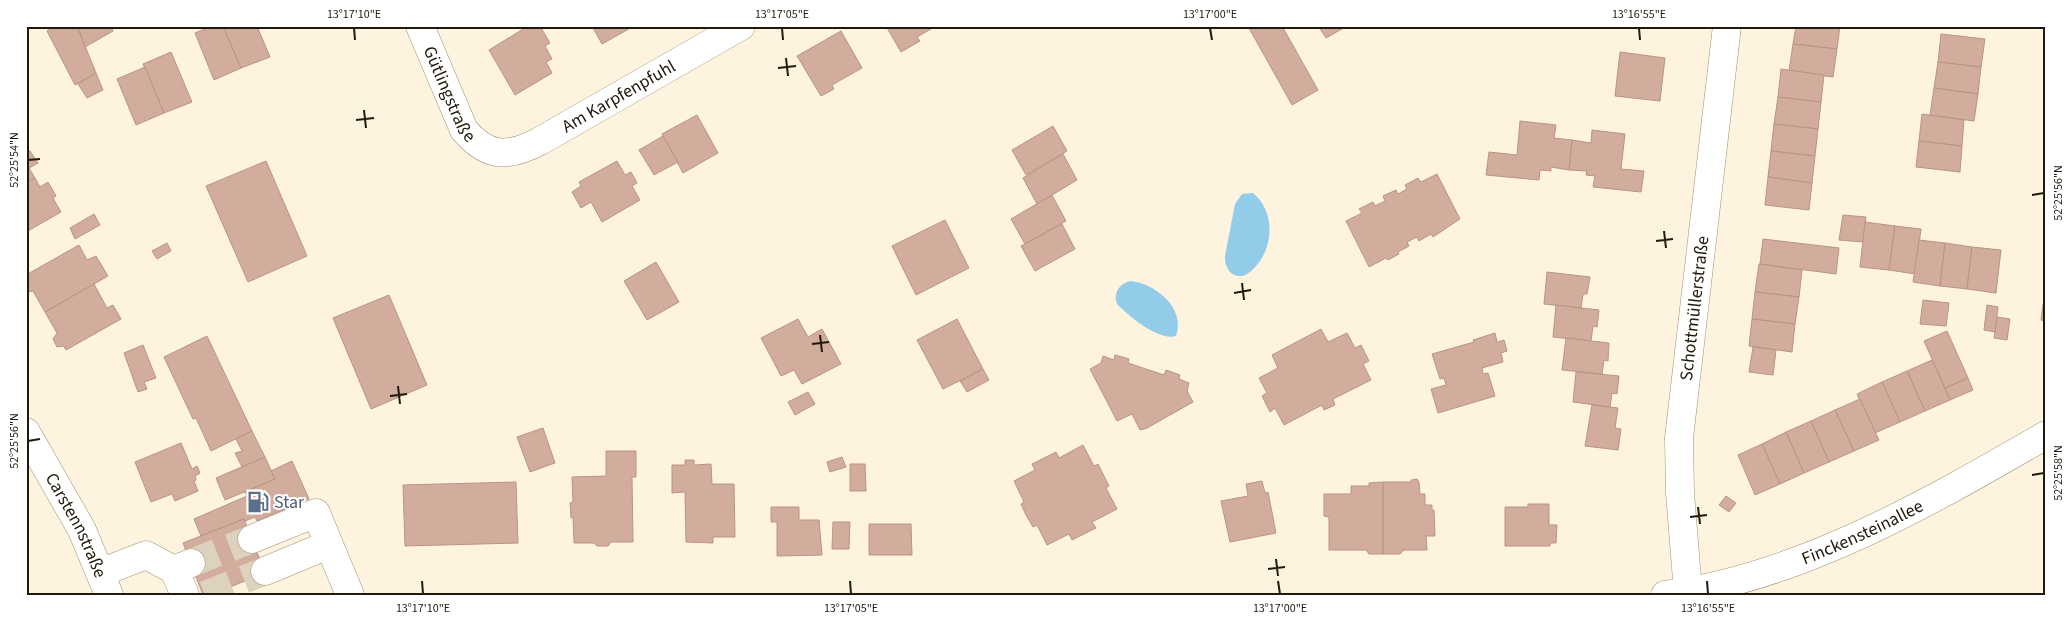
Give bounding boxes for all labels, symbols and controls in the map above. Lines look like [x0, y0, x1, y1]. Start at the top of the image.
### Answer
text: 13°17'10"E [327, 6, 381, 23]
text: 13°17'05"E [755, 6, 809, 23]
text: 13°17'00"E [1183, 6, 1237, 23]
text: 13°16'55"E [1612, 6, 1666, 23]
street label: Gütlingstraße [417, 42, 481, 148]
street label: Am Karpfenpfuhl [557, 54, 680, 139]
text: 52°25'54"N [6, 132, 23, 188]
text: 52°25'56"N [2050, 165, 2067, 221]
street label: Schottmüllerstraße [1674, 235, 1715, 382]
text: 52°25'56"N [6, 413, 23, 469]
text: 52°25'58"N [2050, 445, 2067, 501]
street label: Carstennstraße [39, 468, 112, 582]
fuel station icon: Star [245, 489, 271, 515]
place label: Star [274, 490, 305, 515]
street label: Finckensteinallee [1798, 494, 1928, 571]
text: 13°17'10"E [396, 600, 450, 617]
text: 13°17'05"E [824, 600, 878, 617]
text: 13°17'00"E [1253, 600, 1307, 617]
text: 13°16'55"E [1681, 600, 1735, 617]

